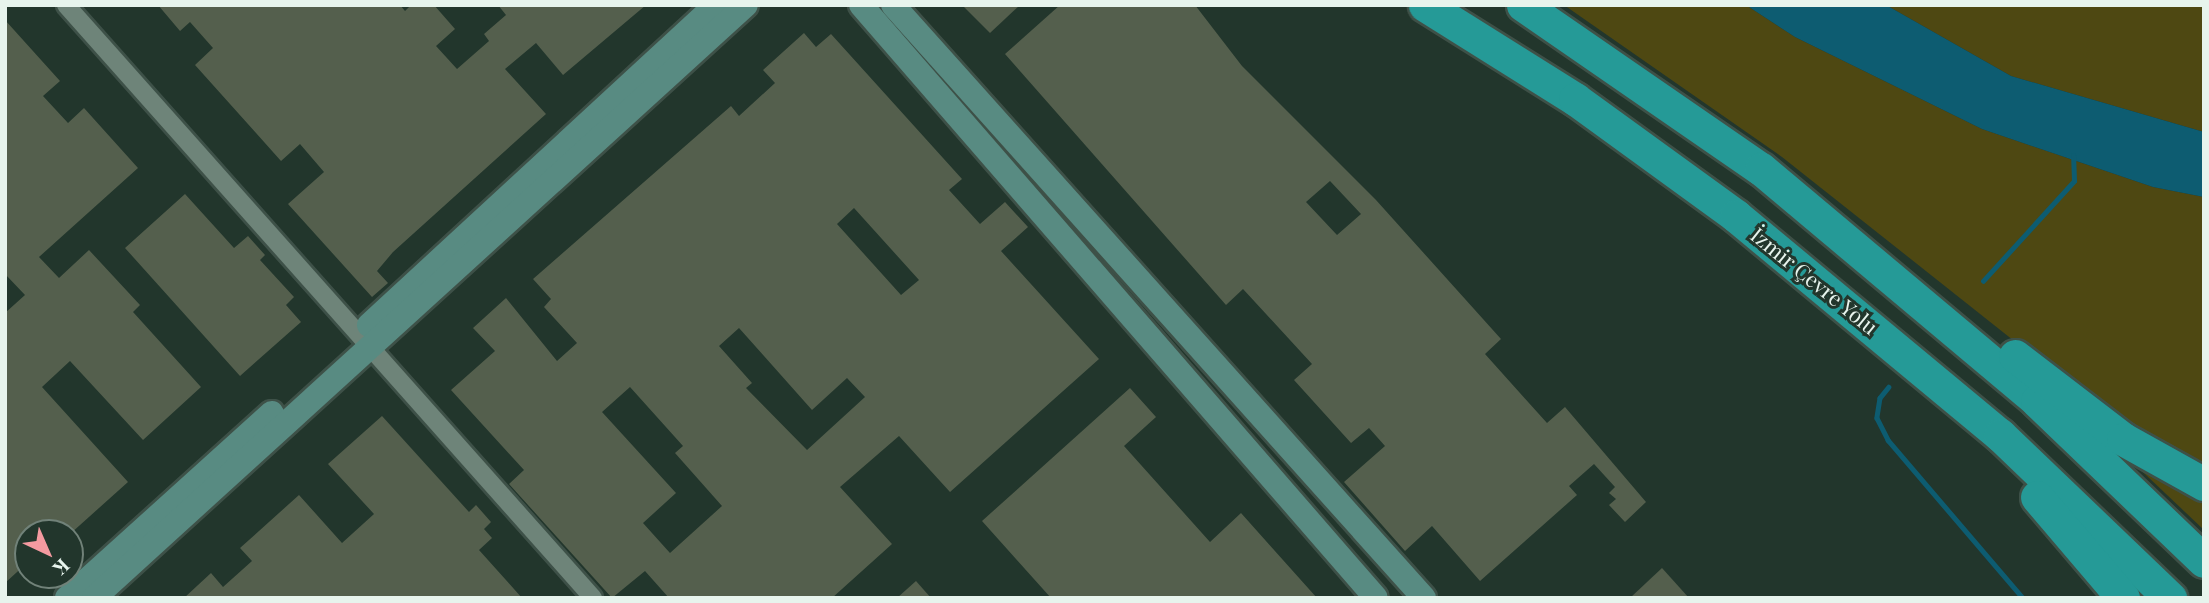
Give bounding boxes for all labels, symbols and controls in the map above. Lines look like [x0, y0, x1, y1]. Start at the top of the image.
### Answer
street label: İzmir Çevre Yolu [1746, 221, 1884, 339]
north arrow [14, 519, 84, 589]
text: K [48, 554, 76, 582]

